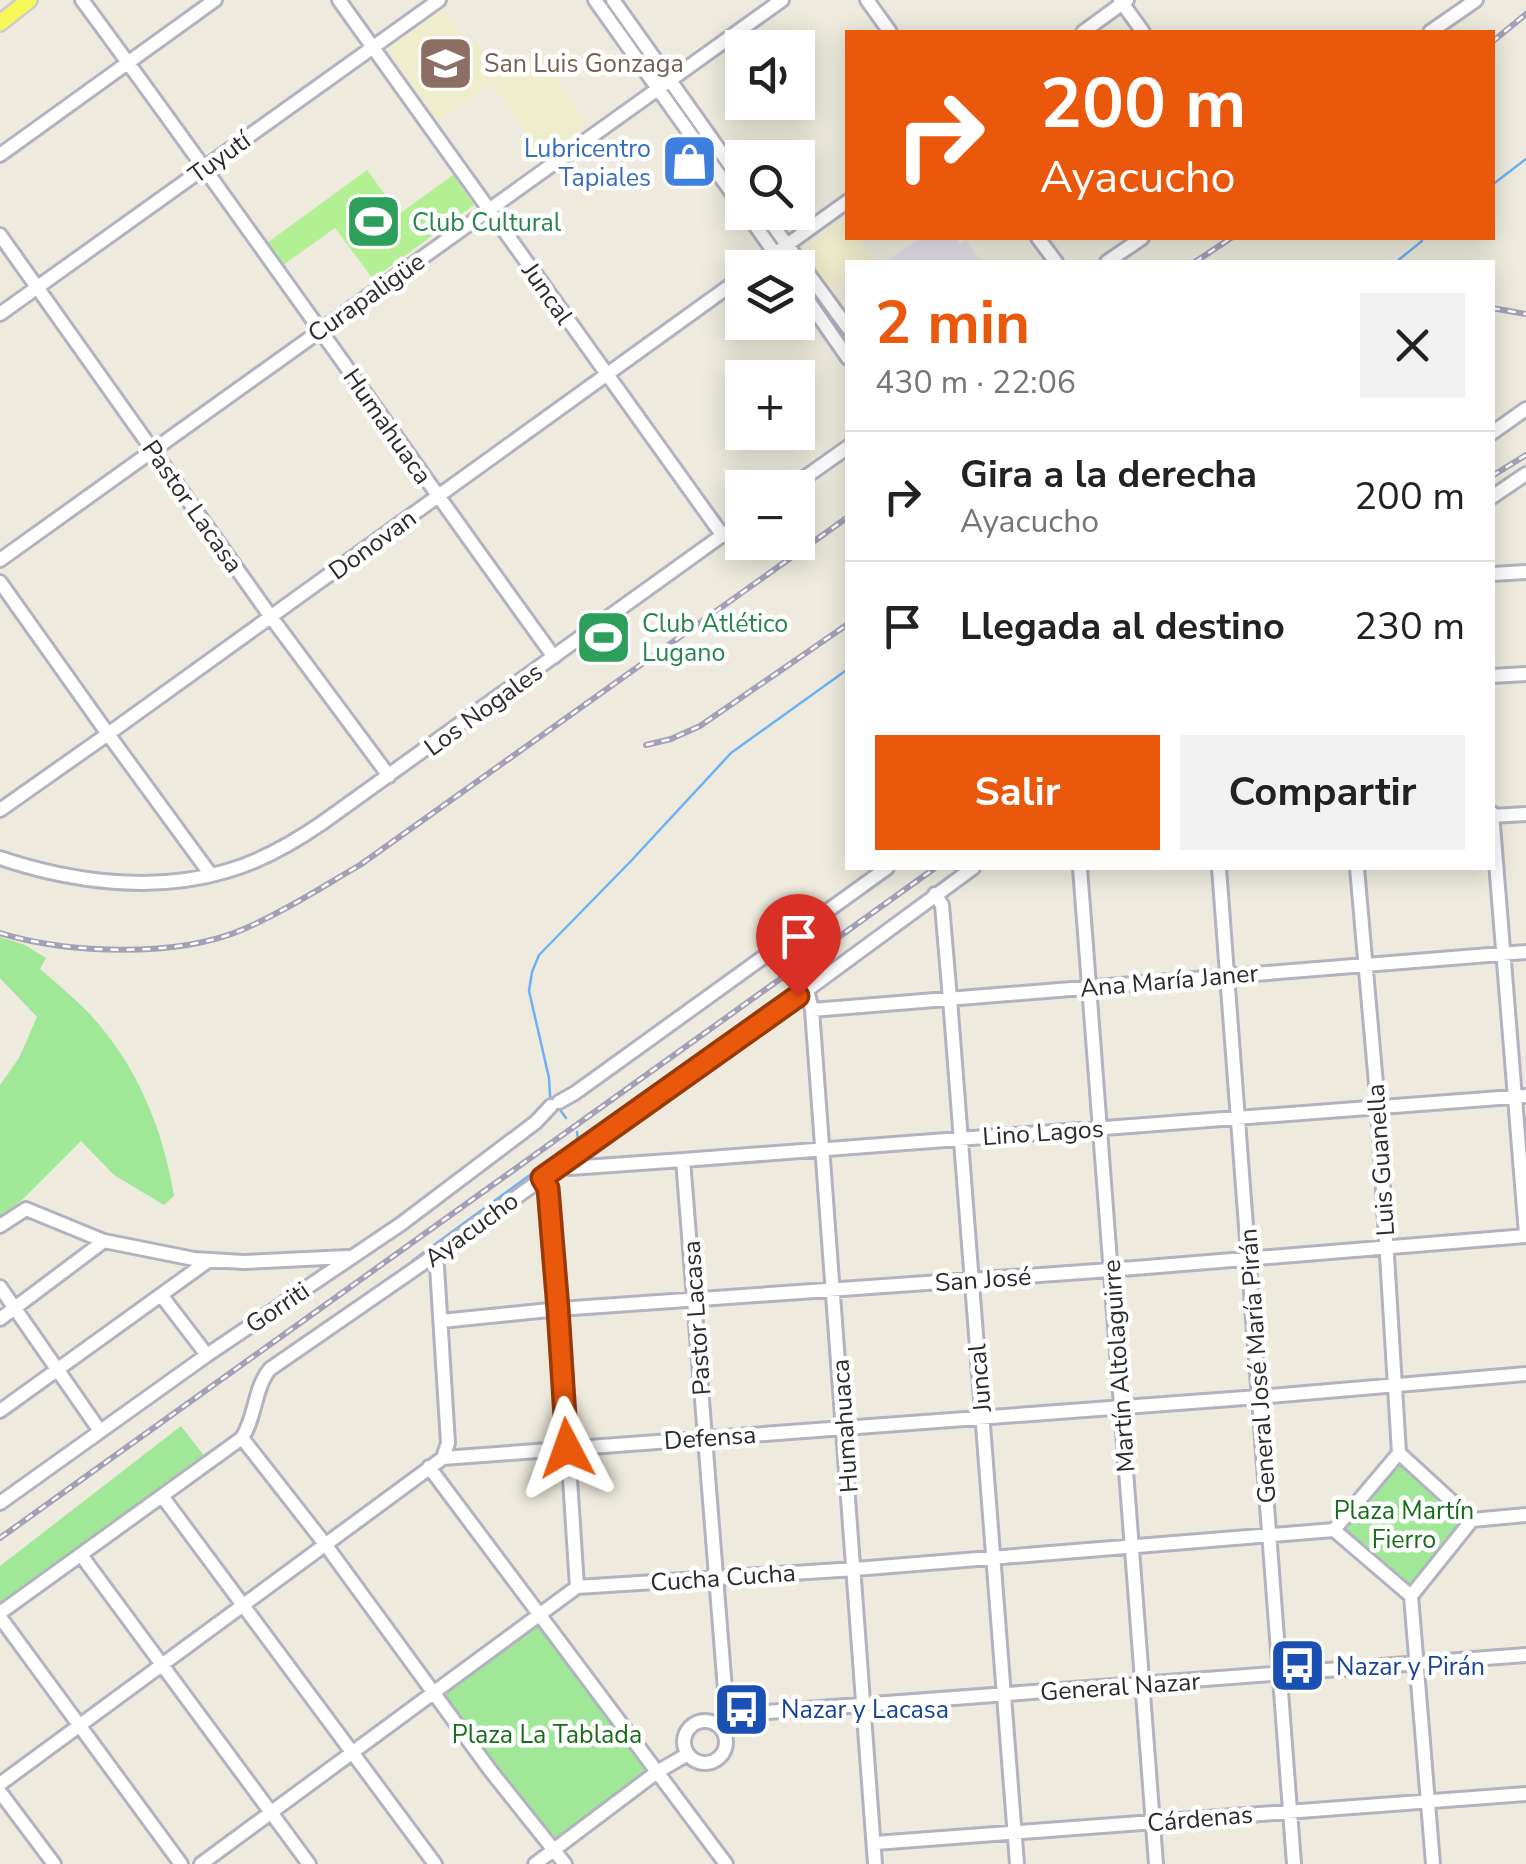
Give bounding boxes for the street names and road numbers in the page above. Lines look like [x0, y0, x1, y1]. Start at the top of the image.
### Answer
street label: Tuyutí [182, 123, 258, 192]
street label: Curapaligüe [301, 245, 432, 351]
street label: Juncal [513, 255, 581, 332]
street label: Humahuaca [335, 362, 440, 491]
street label: Pastor Lacasa [134, 433, 251, 580]
street label: Donovan [322, 502, 423, 588]
street label: Los Nogales [417, 655, 550, 764]
street label: Ana María Janer [1078, 956, 1260, 1006]
street label: Luis Guanella [1359, 1083, 1403, 1237]
street label: Lino Lagos [981, 1112, 1105, 1154]
street label: Ayacucho [418, 1184, 526, 1276]
street label: General José María Pirán [1231, 1227, 1285, 1505]
street label: Pastor Lacasa [675, 1239, 719, 1396]
street label: Martín Altolaguirre [1095, 1258, 1143, 1474]
street label: San José [934, 1260, 1032, 1300]
street label: Gorriti [239, 1274, 316, 1342]
street label: Juncal [960, 1342, 1000, 1414]
street label: Humahuaca [823, 1358, 867, 1494]
street label: Defensa [663, 1418, 757, 1458]
street label: Cucha Cucha [649, 1556, 797, 1600]
street label: General Nazar [1039, 1664, 1201, 1710]
street label: Cárdenas [1146, 1797, 1254, 1841]

